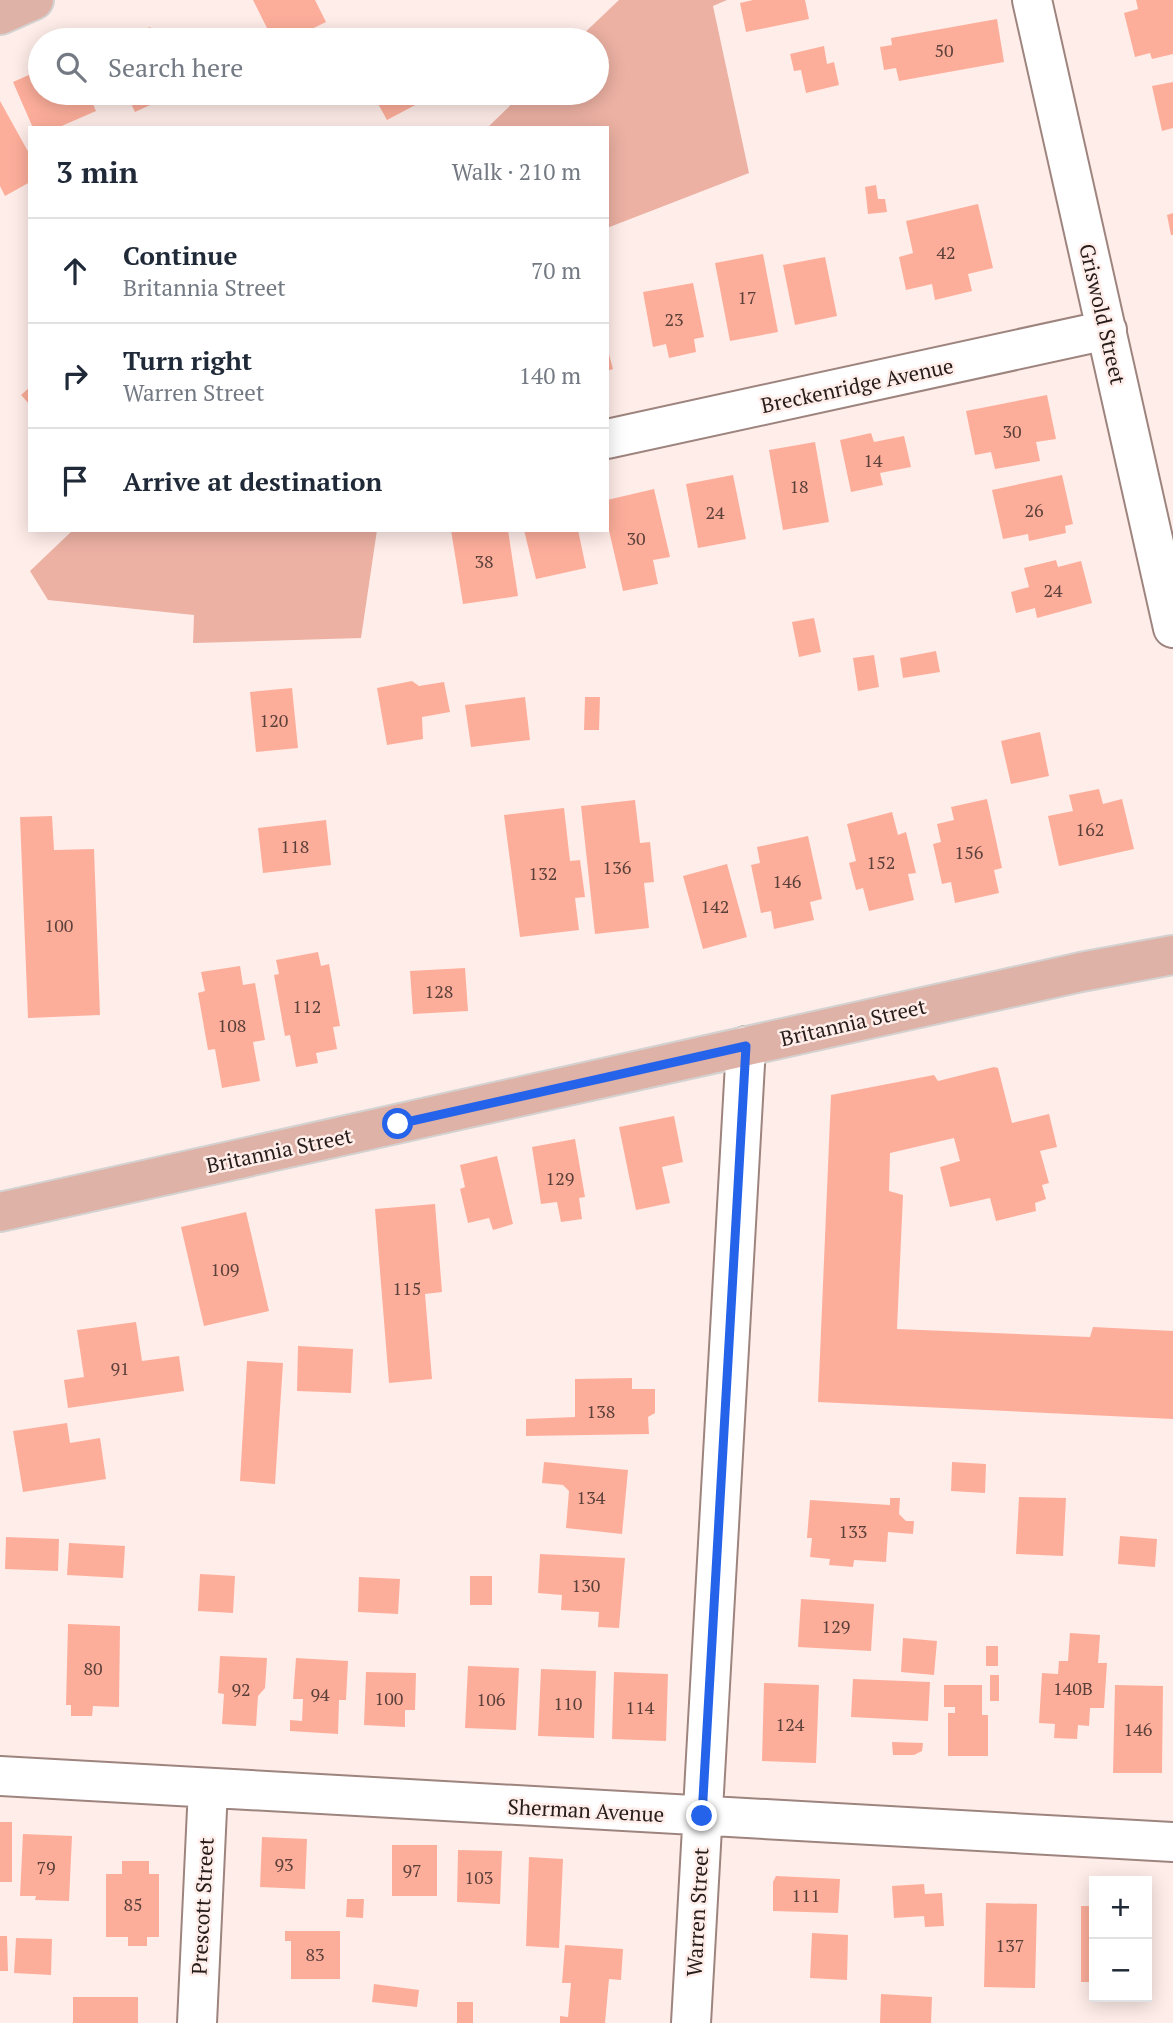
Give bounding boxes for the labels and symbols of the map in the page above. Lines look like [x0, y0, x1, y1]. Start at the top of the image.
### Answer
house number: 50 [934, 38, 954, 62]
house number: 42 [936, 240, 956, 264]
street label: Griswold Street [1073, 241, 1133, 387]
house number: 17 [737, 285, 757, 309]
house number: 23 [664, 307, 684, 331]
street label: Breckenridge Avenue [758, 351, 956, 419]
house number: 30 [1002, 419, 1022, 443]
house number: 14 [863, 448, 883, 472]
house number: 18 [789, 474, 809, 498]
house number: 26 [1024, 498, 1044, 522]
house number: 24 [705, 500, 725, 524]
house number: 30 [626, 526, 646, 550]
house number: 38 [474, 549, 494, 573]
house number: 24 [1043, 578, 1063, 602]
house number: 120 [260, 708, 288, 732]
house number: 162 [1076, 817, 1104, 841]
house number: 118 [281, 834, 309, 858]
house number: 156 [955, 840, 984, 864]
house number: 152 [867, 850, 895, 874]
house number: 136 [603, 855, 632, 879]
house number: 132 [529, 861, 557, 885]
house number: 146 [773, 869, 802, 893]
house number: 142 [701, 894, 729, 918]
house number: 100 [45, 913, 73, 937]
house number: 128 [425, 979, 453, 1003]
street label: Britannia Street [777, 992, 929, 1052]
house number: 112 [293, 994, 321, 1018]
house number: 108 [218, 1013, 246, 1037]
route start [382, 1108, 413, 1139]
street label: Britannia Street [203, 1121, 355, 1179]
house number: 129 [546, 1166, 574, 1190]
house number: 109 [211, 1257, 239, 1281]
house number: 115 [393, 1276, 421, 1300]
house number: 91 [110, 1356, 130, 1380]
house number: 138 [587, 1399, 615, 1423]
house number: 134 [577, 1485, 606, 1509]
house number: 133 [839, 1519, 867, 1543]
house number: 130 [572, 1573, 600, 1597]
house number: 129 [822, 1614, 850, 1638]
house number: 80 [83, 1656, 103, 1680]
house number: 140B [1053, 1676, 1093, 1700]
house number: 92 [231, 1677, 251, 1701]
house number: 94 [310, 1682, 330, 1706]
house number: 100 [375, 1686, 403, 1710]
house number: 106 [477, 1687, 506, 1711]
house number: 110 [554, 1691, 582, 1715]
house number: 114 [626, 1695, 655, 1719]
house number: 124 [776, 1712, 805, 1736]
house number: 146 [1124, 1717, 1153, 1741]
street label: Sherman Avenue [507, 1792, 665, 1828]
route end [686, 1800, 717, 1831]
street label: Prescott Street [184, 1836, 220, 1975]
street label: Warren Street [680, 1847, 714, 1977]
house number: 93 [274, 1852, 294, 1876]
house number: 79 [36, 1855, 56, 1879]
house number: 97 [402, 1858, 422, 1882]
house number: 103 [465, 1865, 493, 1889]
house number: 111 [792, 1883, 820, 1907]
house number: 85 [123, 1892, 143, 1916]
house number: 137 [996, 1933, 1024, 1957]
house number: 83 [305, 1942, 325, 1966]

